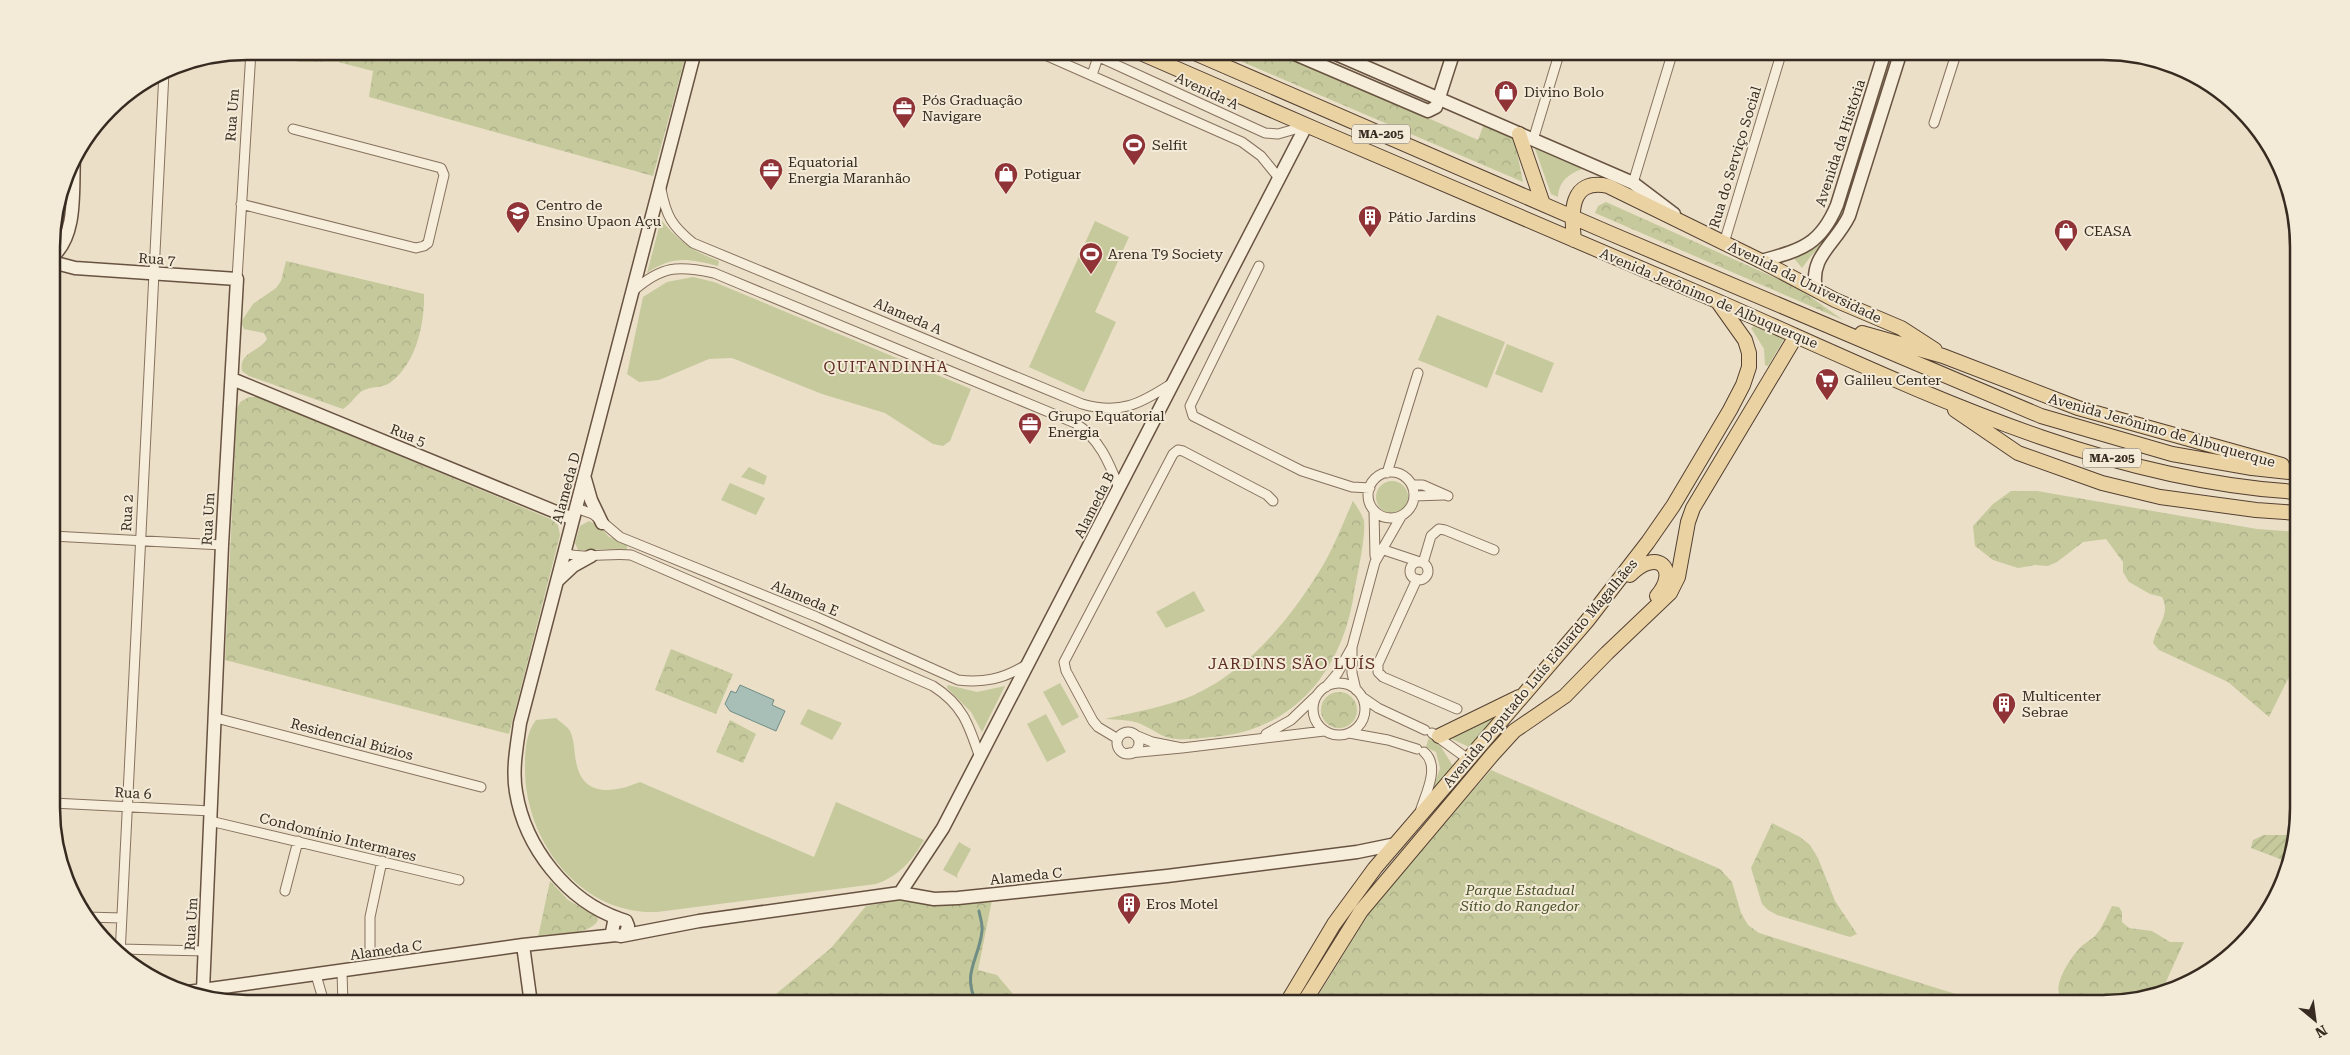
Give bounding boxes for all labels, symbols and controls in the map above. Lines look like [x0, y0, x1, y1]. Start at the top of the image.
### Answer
street label: Avenida A [1173, 69, 1242, 113]
street label: Avenida da História [1812, 77, 1868, 209]
shop icon: Divino Bolo [1493, 79, 1519, 113]
place label: Divino Bolo [1524, 84, 1604, 100]
street label: Rua do Serviço Social [1706, 84, 1764, 230]
street label: Rua Um [222, 88, 242, 142]
place label: Pós Graduação Navigare [922, 92, 1023, 124]
office icon: Pós Graduação Navigare [891, 95, 917, 129]
road number: MA-205 [1352, 125, 1410, 144]
sports icon: Selfit [1121, 132, 1147, 166]
place label: Selfit [1152, 137, 1187, 153]
place label: Equatorial Energia Maranhão [788, 154, 911, 186]
office icon: Equatorial Energia Maranhão [758, 157, 784, 191]
shop icon: Potiguar [993, 161, 1019, 195]
place label: Potiguar [1024, 166, 1081, 182]
place label: Centro de Ensino Upaon Açu [536, 197, 661, 229]
school or university icon: Centro de Ensino Upaon Açu [505, 200, 531, 234]
building icon: Pátio Jardins [1357, 204, 1383, 238]
place label: Pátio Jardins [1388, 209, 1476, 225]
shop icon: CEASA [2053, 218, 2079, 252]
place label: CEASA [2084, 223, 2132, 239]
street label: Avenida da Universidade [1726, 238, 1885, 326]
sports icon: Arena T9 Society [1078, 241, 1104, 275]
street label: Avenida Jerônimo de Albuquerque [1598, 245, 1821, 351]
place label: Arena T9 Society [1108, 246, 1224, 262]
street label: Rua 7 [138, 250, 176, 268]
street label: Alameda A [872, 295, 945, 338]
district label: QUITANDINHA [824, 358, 948, 376]
supermarket icon: Galileu Center [1814, 367, 1840, 401]
place label: Galileu Center [1844, 372, 1941, 388]
street label: Avenida Jerônimo de Albuquerque [2047, 390, 2277, 470]
place label: Grupo Equatorial Energia [1048, 408, 1165, 440]
office icon: Grupo Equatorial Energia [1017, 411, 1043, 445]
street label: Rua 5 [388, 421, 428, 449]
road number: MA-205 [2083, 448, 2141, 468]
street label: Alameda D [549, 450, 583, 526]
street label: Alameda B [1071, 469, 1117, 541]
street label: Rua Um [199, 492, 217, 546]
street label: Rua 2 [118, 494, 136, 532]
street label: Avenida Deputado Luís Eduardo Magalhães [1440, 555, 1641, 790]
street label: Alameda E [769, 577, 841, 619]
district label: JARDINS SÃO LUÍS [1208, 654, 1376, 673]
place label: Multicenter Sebrae [2022, 688, 2101, 720]
building icon: Multicenter Sebrae [1991, 691, 2017, 725]
street label: Residencial Búzios [289, 715, 415, 763]
street label: Rua 6 [114, 784, 152, 802]
street label: Condomínio Intermares [258, 810, 419, 864]
street label: Alameda C [989, 864, 1063, 888]
park label: Parque Estadual Sítio do Rangedor [1459, 882, 1580, 914]
building icon: Eros Motel [1116, 891, 1142, 925]
place label: Eros Motel [1146, 896, 1219, 912]
street label: Rua Um [182, 897, 200, 951]
street label: Alameda C [349, 937, 423, 963]
north arrow [2290, 995, 2340, 1045]
text: N [2313, 1022, 2330, 1041]

